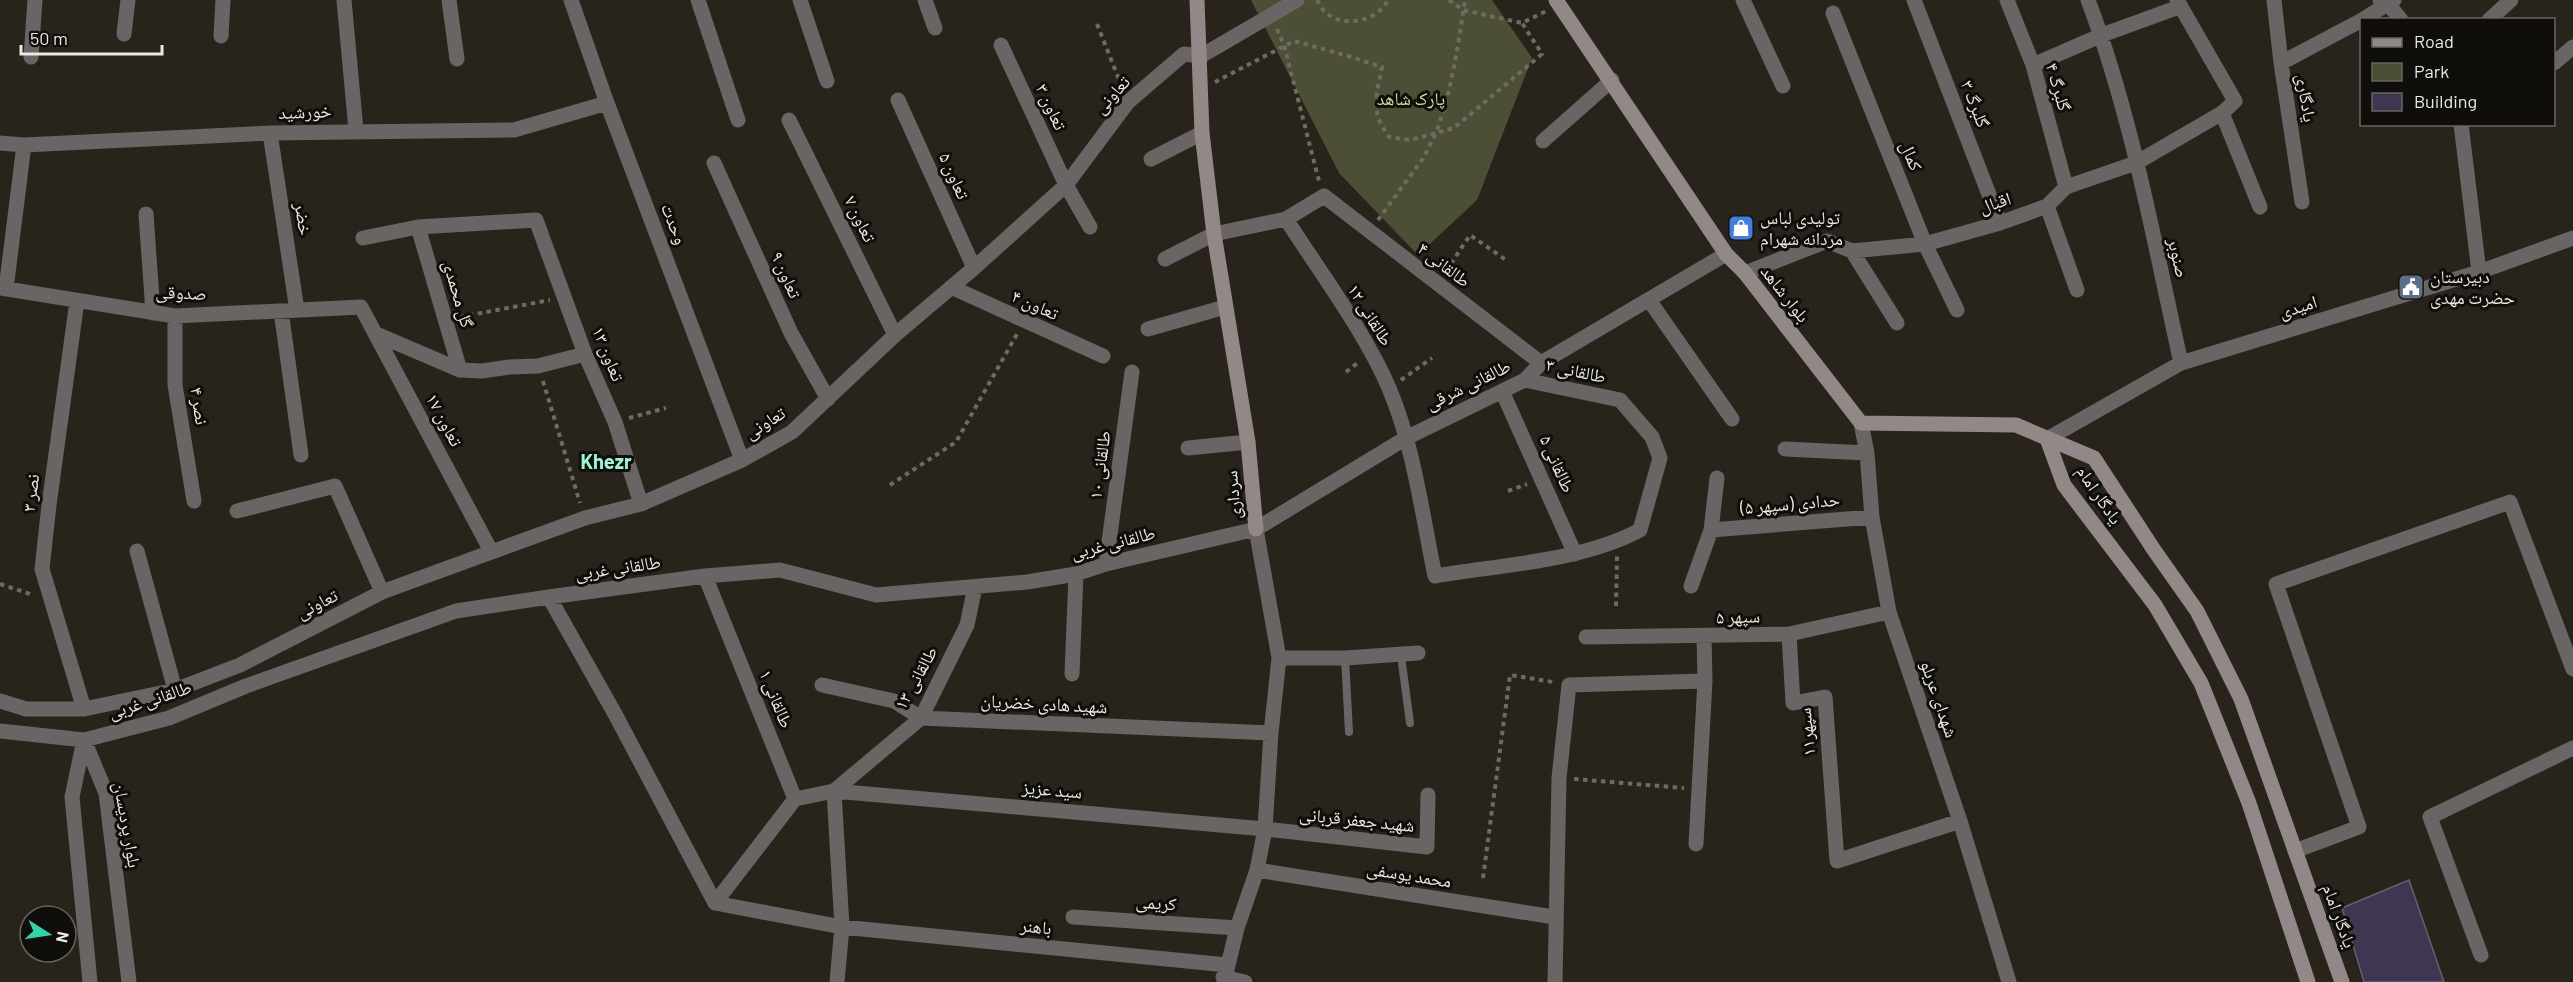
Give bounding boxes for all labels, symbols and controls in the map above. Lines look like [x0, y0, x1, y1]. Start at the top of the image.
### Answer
scale bar [21, 18, 162, 56]
legend [2360, 18, 2555, 126]
text: 50 m [30, 27, 68, 49]
text: Road [2414, 30, 2454, 52]
street label: گلبرگ ۴ [2041, 60, 2076, 114]
text: Park [2414, 60, 2449, 82]
street label: تعاونی [1088, 71, 1135, 119]
street label: یادگاری [2291, 72, 2322, 124]
street label: گلبرگ ۳ [1956, 77, 1995, 131]
street label: تعاون ۳ [1031, 80, 1072, 134]
park label: پارک شاهد [1377, 87, 1445, 110]
text: Building [2414, 90, 2477, 112]
street label: خورشید [278, 99, 332, 123]
street label: کمال [1895, 138, 1928, 175]
street label: تعاون ۵ [934, 149, 975, 203]
street label: اقبال [1976, 187, 2014, 218]
street label: تعاون ۷ [839, 192, 881, 246]
street label: خضر [290, 200, 317, 237]
street label: وحدت [657, 200, 693, 247]
place label: تولیدی لباس مردانه شهرام [1760, 206, 1843, 251]
shop icon: تولیدی لباس مردانه شهرام [1726, 213, 1756, 243]
street label: صنوبر [2163, 235, 2194, 280]
street label: طالقانی ۴ [1413, 237, 1475, 292]
street label: تعاون ۹ [766, 248, 807, 302]
street label: گل محمدی [438, 258, 479, 331]
street label: بلوار شاهد [1756, 260, 1815, 327]
place label: دبیرستان حضرت مهدی [2430, 265, 2515, 309]
public building icon: دبیرستان حضرت مهدی [2396, 272, 2426, 302]
street label: طالقانی ۱۲ [1342, 279, 1398, 350]
street label: صدوقی [155, 280, 207, 305]
street label: تعاون ۴ [1008, 284, 1062, 325]
street label: امیدی [2276, 290, 2320, 323]
street label: تعاون ۱۳ [587, 323, 630, 385]
street label: طالقانی ۳ [1544, 353, 1608, 388]
street label: طالقانی شرقی [1422, 354, 1514, 415]
street label: نصر ۴ [186, 385, 214, 426]
street label: تعاون ۱۷ [421, 389, 468, 450]
street label: تعاونی [740, 401, 789, 444]
street label: طالقانی ۱۰ [1083, 429, 1116, 501]
street label: طالقانی ۵ [1535, 431, 1580, 496]
district label: Khezr [580, 449, 632, 473]
street label: یادگار امام [2070, 461, 2128, 529]
street label: سرداری [1219, 470, 1246, 520]
street label: نصر ۳ [17, 473, 43, 513]
street label: حدادی (سپهر ۵) [1738, 488, 1841, 520]
street label: طالقانی غربی [1068, 521, 1158, 564]
street label: طالقانی غربی [574, 550, 662, 585]
street label: تعاونی [292, 583, 342, 624]
street label: سپهر ۵ [1716, 604, 1760, 629]
street label: طالقانی ۱۳ [889, 642, 942, 713]
street label: شهدای عربلو [1916, 657, 1963, 741]
street label: طالقانی ۱ [754, 666, 799, 731]
street label: طالقانی غربی [105, 675, 194, 724]
street label: شهید هادی خضریان [980, 689, 1108, 718]
street label: سپهر۱۱ [1793, 707, 1821, 757]
street label: سید عزیز [1020, 775, 1083, 803]
street label: بلوار پردیسان [108, 780, 146, 870]
street label: شهید جعفر قربانی [1298, 802, 1416, 837]
street label: محمد یوسفی [1365, 856, 1453, 893]
street label: یادگار امام [2316, 881, 2362, 951]
street label: کریمی [1135, 890, 1178, 915]
north arrow [18, 904, 78, 964]
street label: باهنر [1018, 913, 1053, 939]
text: N [53, 930, 74, 944]

